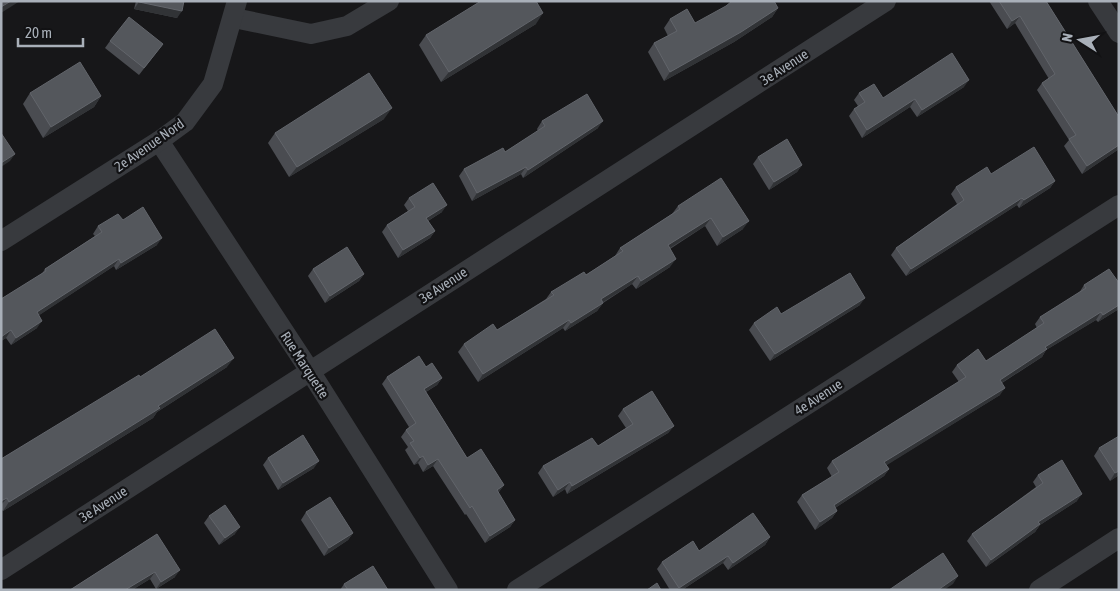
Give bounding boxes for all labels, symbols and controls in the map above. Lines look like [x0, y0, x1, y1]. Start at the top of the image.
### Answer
scale bar [18, 15, 82, 47]
north arrow [1055, 15, 1105, 65]
text: 20 m [25, 24, 52, 41]
text: N [1059, 32, 1076, 43]
street label: 3e Avenue [757, 46, 811, 88]
street label: 2e Avenue Nord [111, 115, 187, 175]
street label: 3e Avenue [416, 264, 470, 306]
street label: Rue Marquette [278, 329, 332, 401]
street label: 4e Avenue [791, 376, 845, 418]
street label: 3e Avenue [76, 483, 130, 525]

